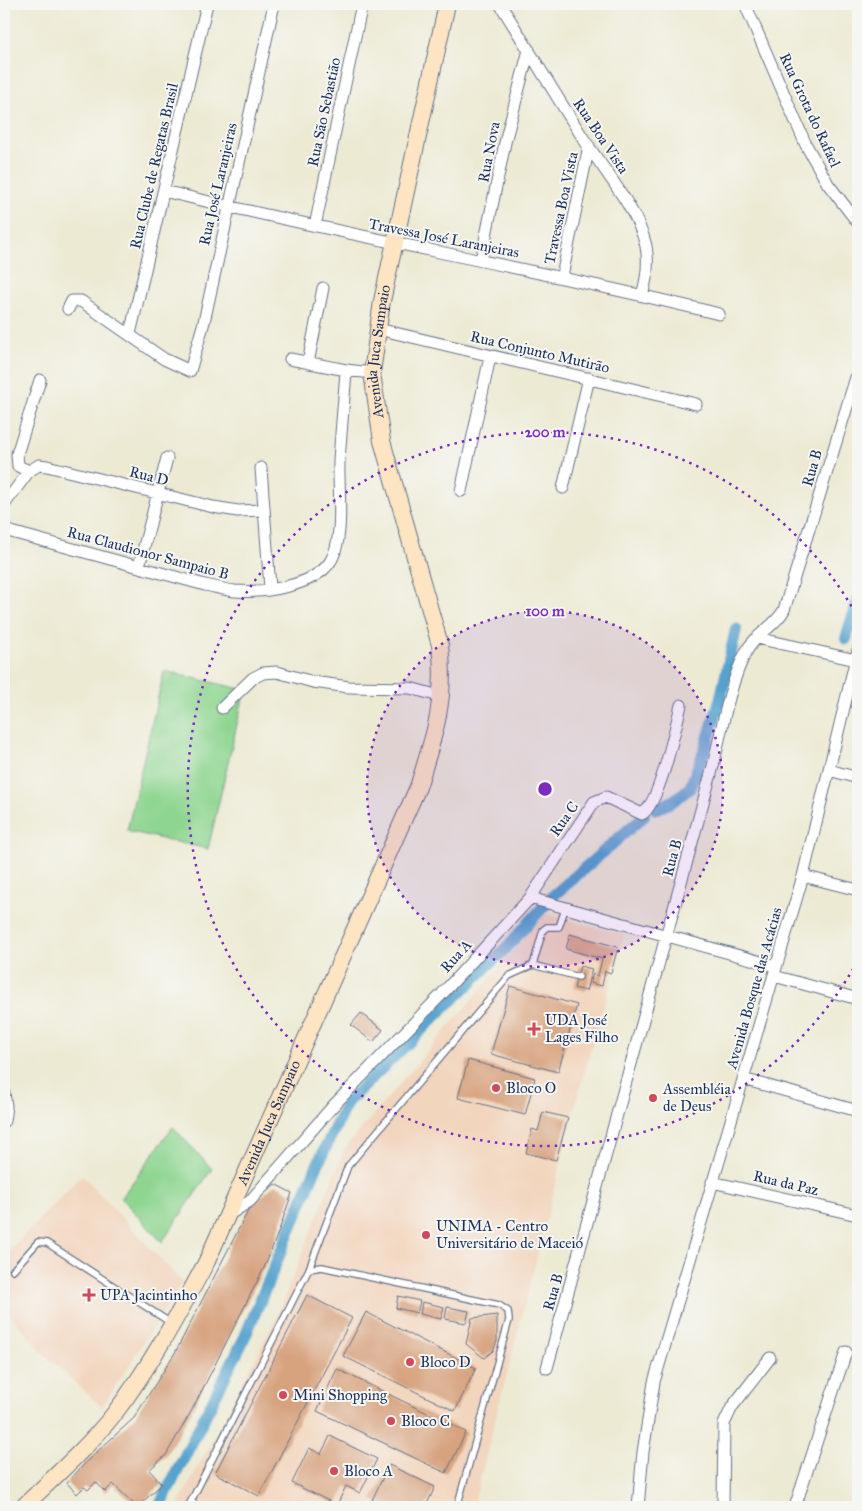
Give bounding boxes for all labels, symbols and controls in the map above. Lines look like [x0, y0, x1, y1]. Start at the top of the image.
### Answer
street label: Rua Grota do Rafael [776, 50, 845, 171]
street label: Rua São Sebastião [304, 55, 344, 168]
street label: Rua Clube de Regatas Brasil [126, 80, 182, 251]
street label: Rua Boa Vista [569, 95, 633, 178]
street label: Rua Nova [474, 119, 504, 184]
street label: Rua José Laranjeiras [195, 121, 242, 247]
street label: Travessa Boa Vista [540, 150, 582, 266]
street label: Travessa José Laranjeiras [367, 215, 521, 262]
street label: Avenida Juca Sampaio [363, 283, 394, 420]
street label: Rua Conjunto Mutirão [469, 327, 612, 377]
text: 200 m [525, 423, 566, 441]
street label: Rua B [798, 447, 826, 489]
street label: Rua D [128, 462, 171, 490]
street label: Rua Claudionor Sampaio B [65, 523, 231, 583]
text: 100 m [525, 602, 565, 620]
centre of rings [536, 780, 554, 798]
street label: Rua C [546, 798, 582, 840]
street label: Rua B [658, 837, 686, 879]
street label: Avenida Bosque das Acácias [722, 905, 787, 1072]
street label: Rua A [437, 936, 475, 976]
place label: UDA José Lages Filho [545, 1011, 619, 1046]
marker: UDA José Lages Filho [527, 1022, 541, 1036]
street label: Avenida Juca Sampaio [233, 1057, 304, 1189]
place label: Bloco O [506, 1079, 556, 1097]
place label: Assembléia de Deus [662, 1080, 731, 1115]
marker: Bloco O [490, 1082, 502, 1094]
marker: Assembléia de Deus [647, 1092, 659, 1104]
street label: Rua da Paz [751, 1167, 821, 1199]
place label: UNIMA - Centro Universitário de Maceió [436, 1217, 584, 1252]
marker: UNIMA - Centro Universitário de Maceió [420, 1229, 432, 1241]
street label: Rua B [539, 1271, 567, 1313]
place label: UPA Jacintinho [100, 1286, 198, 1305]
marker: UPA Jacintinho [82, 1288, 96, 1302]
place label: Bloco D [420, 1353, 471, 1371]
marker: Bloco D [404, 1356, 416, 1368]
place label: Mini Shopping [293, 1386, 388, 1404]
marker: Mini Shopping [277, 1389, 289, 1401]
place label: Bloco C [401, 1412, 450, 1430]
marker: Bloco C [385, 1415, 397, 1427]
place label: Bloco A [344, 1462, 393, 1480]
marker: Bloco A [328, 1465, 340, 1477]

